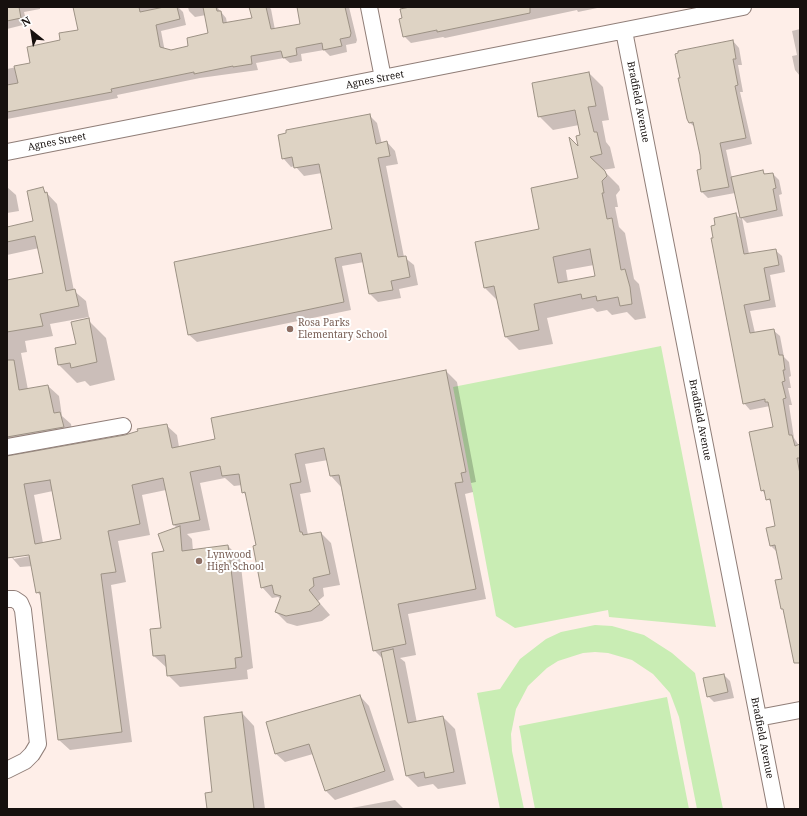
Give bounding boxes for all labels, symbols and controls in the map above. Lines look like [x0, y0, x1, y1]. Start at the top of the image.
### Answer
north arrow [12, 12, 52, 52]
text: N [18, 13, 33, 30]
street label: Bradfield Avenue [624, 60, 652, 144]
street label: Agnes Street [345, 68, 405, 92]
street label: Agnes Street [27, 130, 87, 154]
place label: Rosa Parks Elementary School [298, 317, 387, 340]
marker: Rosa Parks Elementary School [285, 324, 295, 334]
street label: Bradfield Avenue [686, 378, 714, 462]
place label: Lynwood High School [207, 549, 264, 572]
marker: Lynwood High School [194, 556, 204, 566]
street label: Bradfield Avenue [748, 696, 776, 780]

